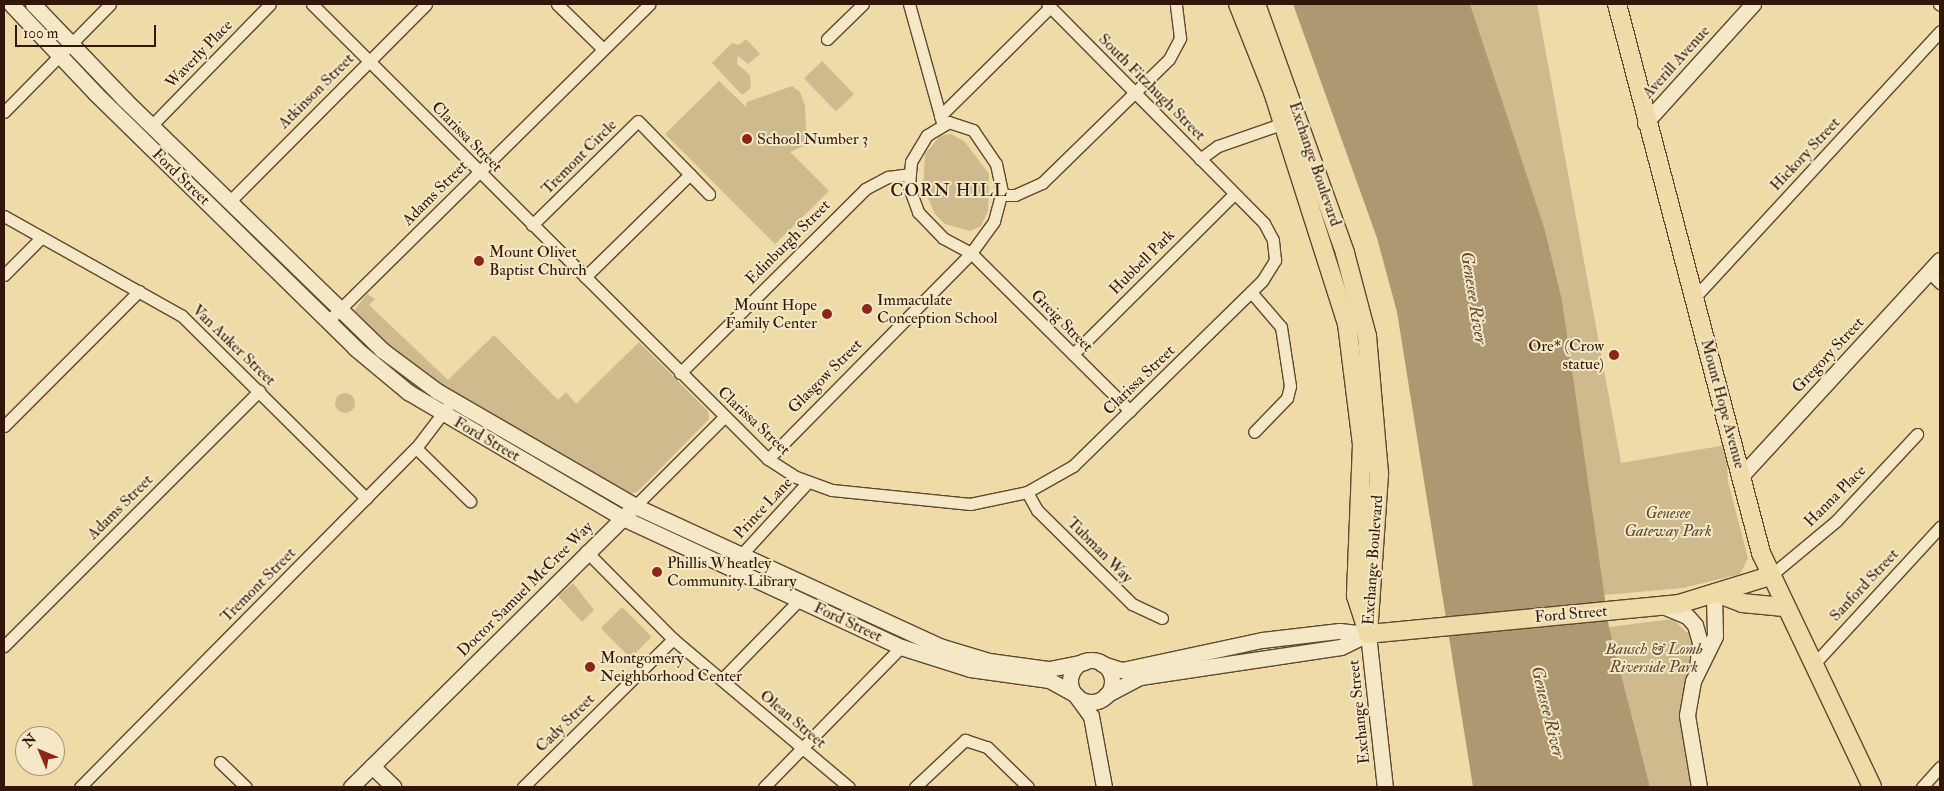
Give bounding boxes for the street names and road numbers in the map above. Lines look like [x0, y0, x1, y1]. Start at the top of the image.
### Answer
street label: Waverly Place [161, 16, 237, 92]
street label: Averill Avenue [1638, 22, 1714, 102]
street label: South Fitzhugh Street [1094, 29, 1210, 145]
street label: Atkinson Street [274, 49, 358, 133]
street label: Clarissa Street [428, 98, 506, 176]
street label: Exchange Boulevard [1285, 99, 1345, 229]
street label: Hickory Street [1766, 113, 1844, 195]
street label: Tremont Circle [537, 115, 621, 199]
street label: Ford Street [148, 145, 214, 209]
street label: Adams Street [398, 156, 472, 230]
street label: Edinburgh Street [742, 196, 834, 288]
street label: Hubbell Park [1105, 225, 1179, 299]
street label: Greig Street [1027, 286, 1097, 356]
street label: Van Auker Street [188, 300, 280, 390]
street label: Gregory Street [1788, 313, 1868, 397]
street label: Glasgow Street [784, 335, 866, 417]
street label: Mount Hope Avenue [1697, 337, 1749, 471]
street label: Clarissa Street [1099, 341, 1179, 419]
street label: Clarissa Street [714, 383, 794, 459]
street label: Ford Street [451, 412, 523, 466]
street label: Hanna Place [1800, 461, 1870, 531]
street label: Adams Street [83, 470, 157, 544]
street label: Prince Lane [730, 473, 796, 543]
street label: Exchange Boulevard [1359, 494, 1387, 626]
street label: Tubman Way [1063, 513, 1137, 587]
street label: Doctor Samuel McCree Way [453, 517, 597, 661]
street label: Tremont Street [217, 544, 299, 626]
street label: Sanford Street [1826, 545, 1902, 625]
street label: Ford Street [811, 598, 885, 646]
street label: Ford Street [1534, 601, 1608, 627]
street label: Exchange Street [1344, 659, 1374, 765]
street label: Olean Street [756, 686, 830, 752]
street label: Cady Street [532, 690, 598, 756]

